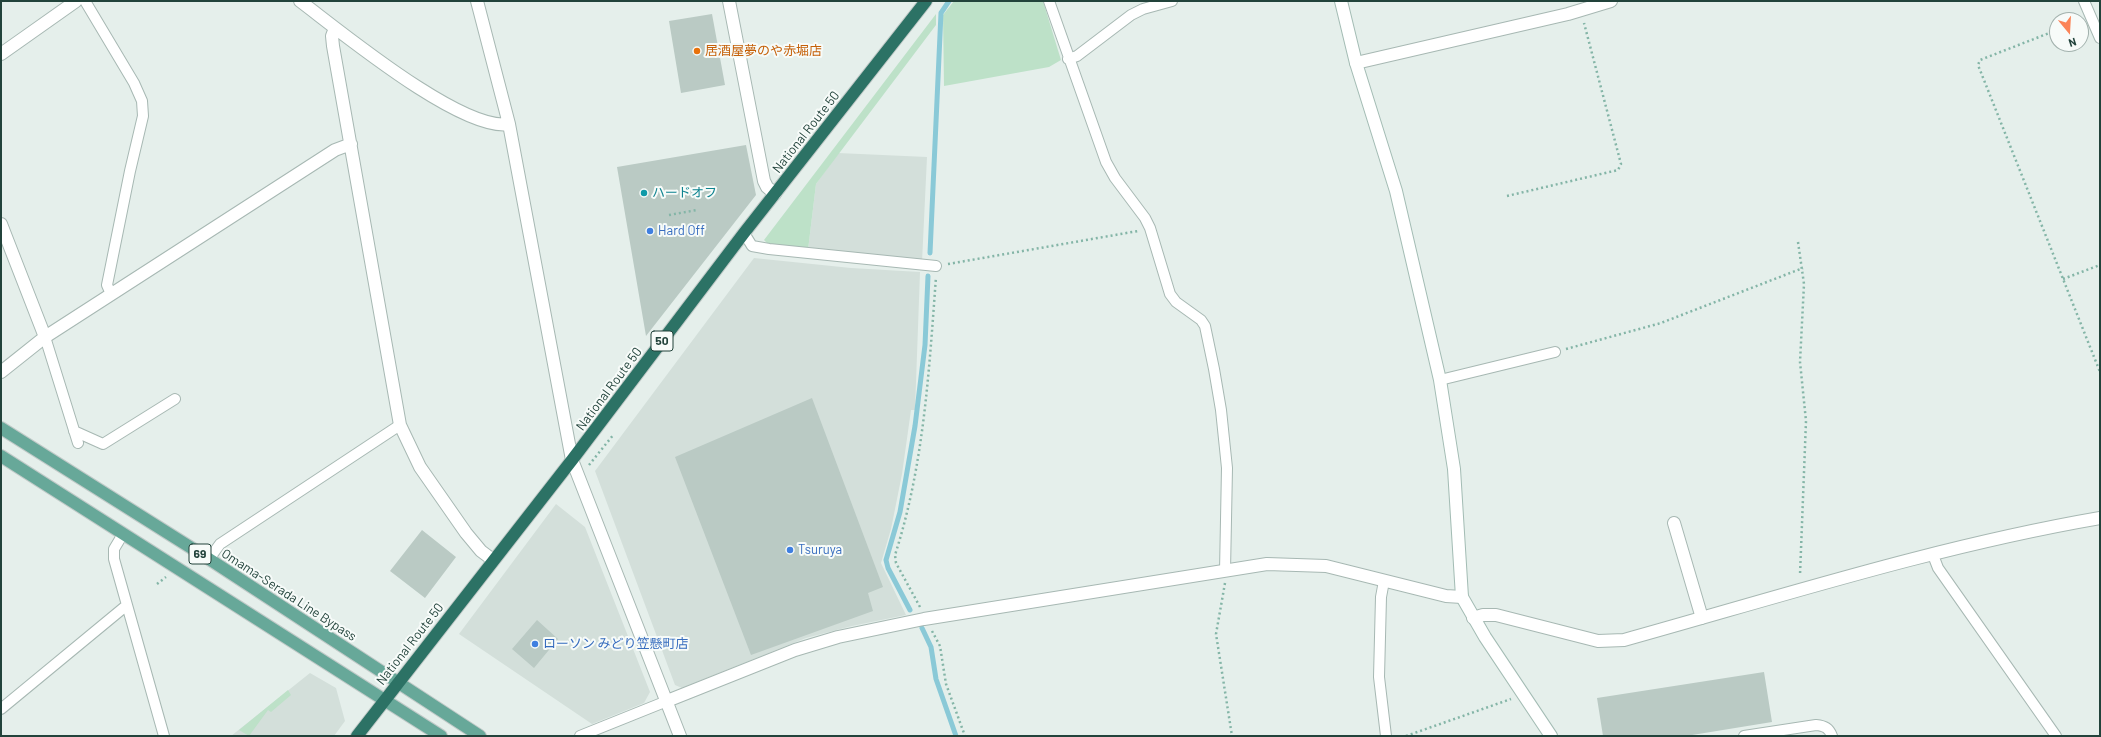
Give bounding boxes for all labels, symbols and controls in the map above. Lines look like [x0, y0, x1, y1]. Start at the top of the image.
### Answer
north arrow [2049, 12, 2089, 52]
text: N [2067, 36, 2078, 50]
place label: 居酒屋夢のや赤堀店 [705, 43, 822, 59]
marker: 居酒屋夢のや赤堀店 [692, 46, 702, 56]
street label: National Route 50 [769, 88, 843, 176]
place label: ハードオフ [652, 185, 717, 201]
marker: ハードオフ [639, 188, 649, 198]
place label: Hard Off [658, 223, 705, 239]
marker: Hard Off [645, 226, 655, 236]
road number: 50 [651, 331, 673, 351]
street label: National Route 50 [573, 344, 645, 434]
place label: Tsuruya [798, 542, 842, 558]
road number: 69 [189, 544, 211, 564]
marker: Tsuruya [785, 545, 795, 555]
street label: Omama-Serada Line Bypass [219, 546, 359, 644]
street label: National Route 50 [373, 600, 447, 688]
place label: ローソン みどり笠懸町店 [543, 636, 689, 652]
marker: ローソン みどり笠懸町店 [530, 639, 540, 649]

